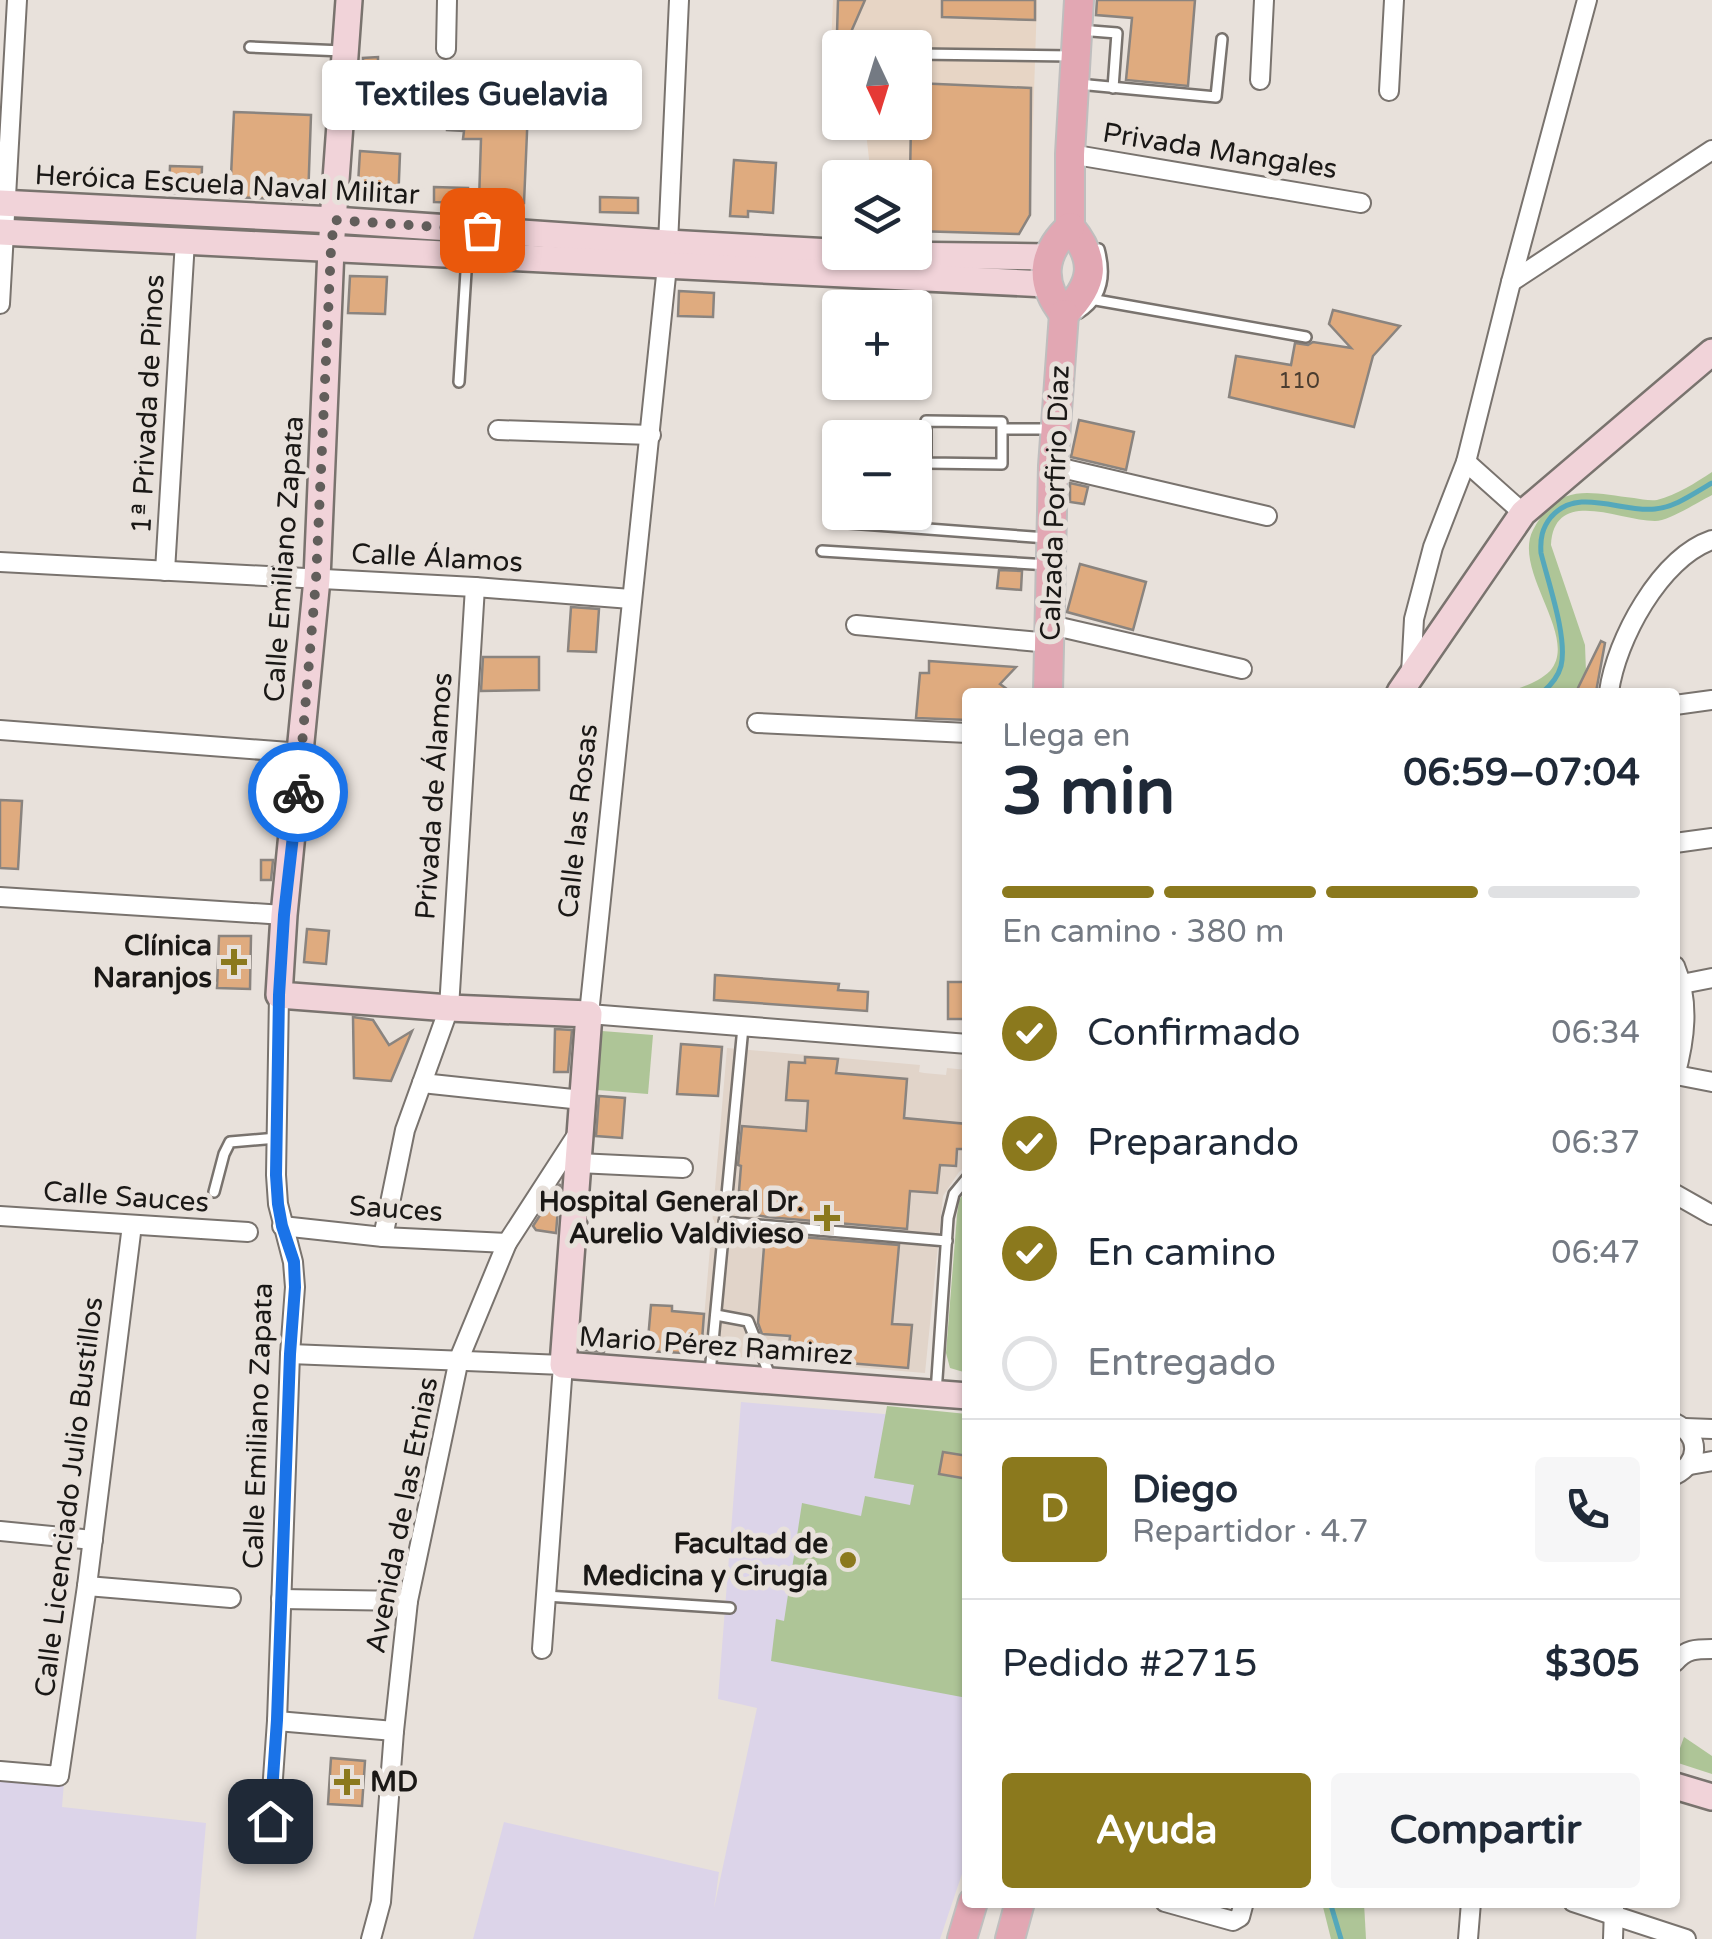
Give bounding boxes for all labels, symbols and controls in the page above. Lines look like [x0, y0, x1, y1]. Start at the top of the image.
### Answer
north arrow [822, 30, 932, 140]
map controls [822, 30, 932, 530]
callout: Textiles Guelavia [322, 60, 642, 130]
text: Textiles Guelavia [355, 76, 609, 114]
street label: Privada Mangales [1100, 116, 1340, 186]
street label: Heróica Escuela Naval Militar [34, 158, 421, 212]
button: layers [822, 160, 932, 270]
pin [440, 188, 525, 273]
icon: bag [455, 203, 510, 258]
street label: 1ª Privada de Pinos [124, 273, 172, 535]
button: + [822, 290, 932, 400]
street label: Calzada Porfirio Díaz [1033, 365, 1077, 641]
house number: 110 [1278, 368, 1320, 394]
street label: Calle Emiliano Zapata [257, 415, 311, 703]
button: − [822, 420, 932, 530]
street label: Calle Álamos [350, 537, 524, 579]
street label: Privada de Álamos [408, 671, 460, 921]
text: Llega en [1002, 717, 1131, 755]
street label: Calle las Rosas [551, 722, 605, 920]
courier [248, 742, 348, 842]
text: 06:59–07:04 [1403, 750, 1640, 796]
text: 3 min [1002, 753, 1175, 832]
icon: bike [271, 765, 326, 820]
text: En camino · 380 m [1002, 913, 1284, 951]
place label: Clínica Naranjos [93, 929, 212, 995]
marker: Clínica Naranjos [221, 949, 247, 975]
icon: check [1002, 1006, 1057, 1061]
text: Confirmado [1087, 1010, 1301, 1056]
text: 06:34 [1551, 1014, 1640, 1052]
icon: check [1002, 1116, 1057, 1171]
text: Preparando [1087, 1120, 1299, 1166]
text: 06:37 [1551, 1124, 1640, 1162]
street label: Calle Sauces [42, 1174, 210, 1220]
place label: Hospital General Dr. Aurelio Valdivieso [539, 1185, 804, 1251]
street label: Sauces [348, 1189, 444, 1229]
marker: Hospital General Dr. Aurelio Valdivieso [814, 1205, 840, 1231]
icon: check [1002, 1226, 1057, 1281]
text: En camino [1087, 1230, 1276, 1276]
text: 06:47 [1551, 1234, 1640, 1272]
street label: Calle Emiliano Zapata [236, 1282, 280, 1570]
street label: Calle Licenciado Julio Bustillos [28, 1295, 110, 1699]
street label: Mario Pérez Ramirez [578, 1319, 854, 1373]
text: Entregado [1087, 1340, 1276, 1386]
street label: Avenida de las Etnias [359, 1374, 445, 1656]
button: phone [1535, 1457, 1640, 1562]
text: Diego [1132, 1467, 1238, 1513]
text: D [1040, 1486, 1069, 1532]
text: Repartidor · 4.7 [1132, 1513, 1369, 1551]
place label: Facultad de Medicina y Cirugía [582, 1527, 828, 1593]
marker: Facultad de Medicina y Cirugía [837, 1549, 859, 1571]
text: Pedido #2715 [1002, 1641, 1258, 1687]
text: $305 [1545, 1641, 1640, 1687]
place label: MD [370, 1765, 418, 1799]
marker: MD [334, 1769, 360, 1795]
button: Ayuda [1002, 1773, 1311, 1888]
button: Compartir [1331, 1773, 1640, 1888]
pin [228, 1779, 313, 1864]
icon: home [243, 1794, 298, 1849]

